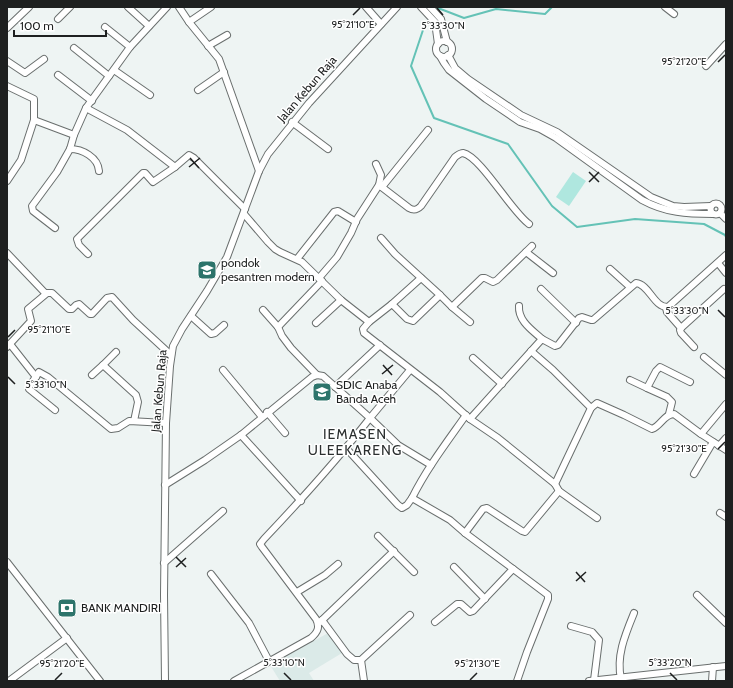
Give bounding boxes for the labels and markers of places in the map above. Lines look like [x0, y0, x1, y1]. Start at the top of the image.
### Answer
place label: pondok pesantren modern [221, 255, 315, 284]
school or university icon: pondok pesantren modern [196, 259, 218, 281]
place label: SDIC Anaba Banda Aceh [336, 377, 397, 406]
school or university icon: SDIC Anaba Banda Aceh [311, 381, 333, 403]
bank icon: BANK MANDIRI [56, 597, 78, 619]
place label: BANK MANDIRI [81, 600, 161, 615]

